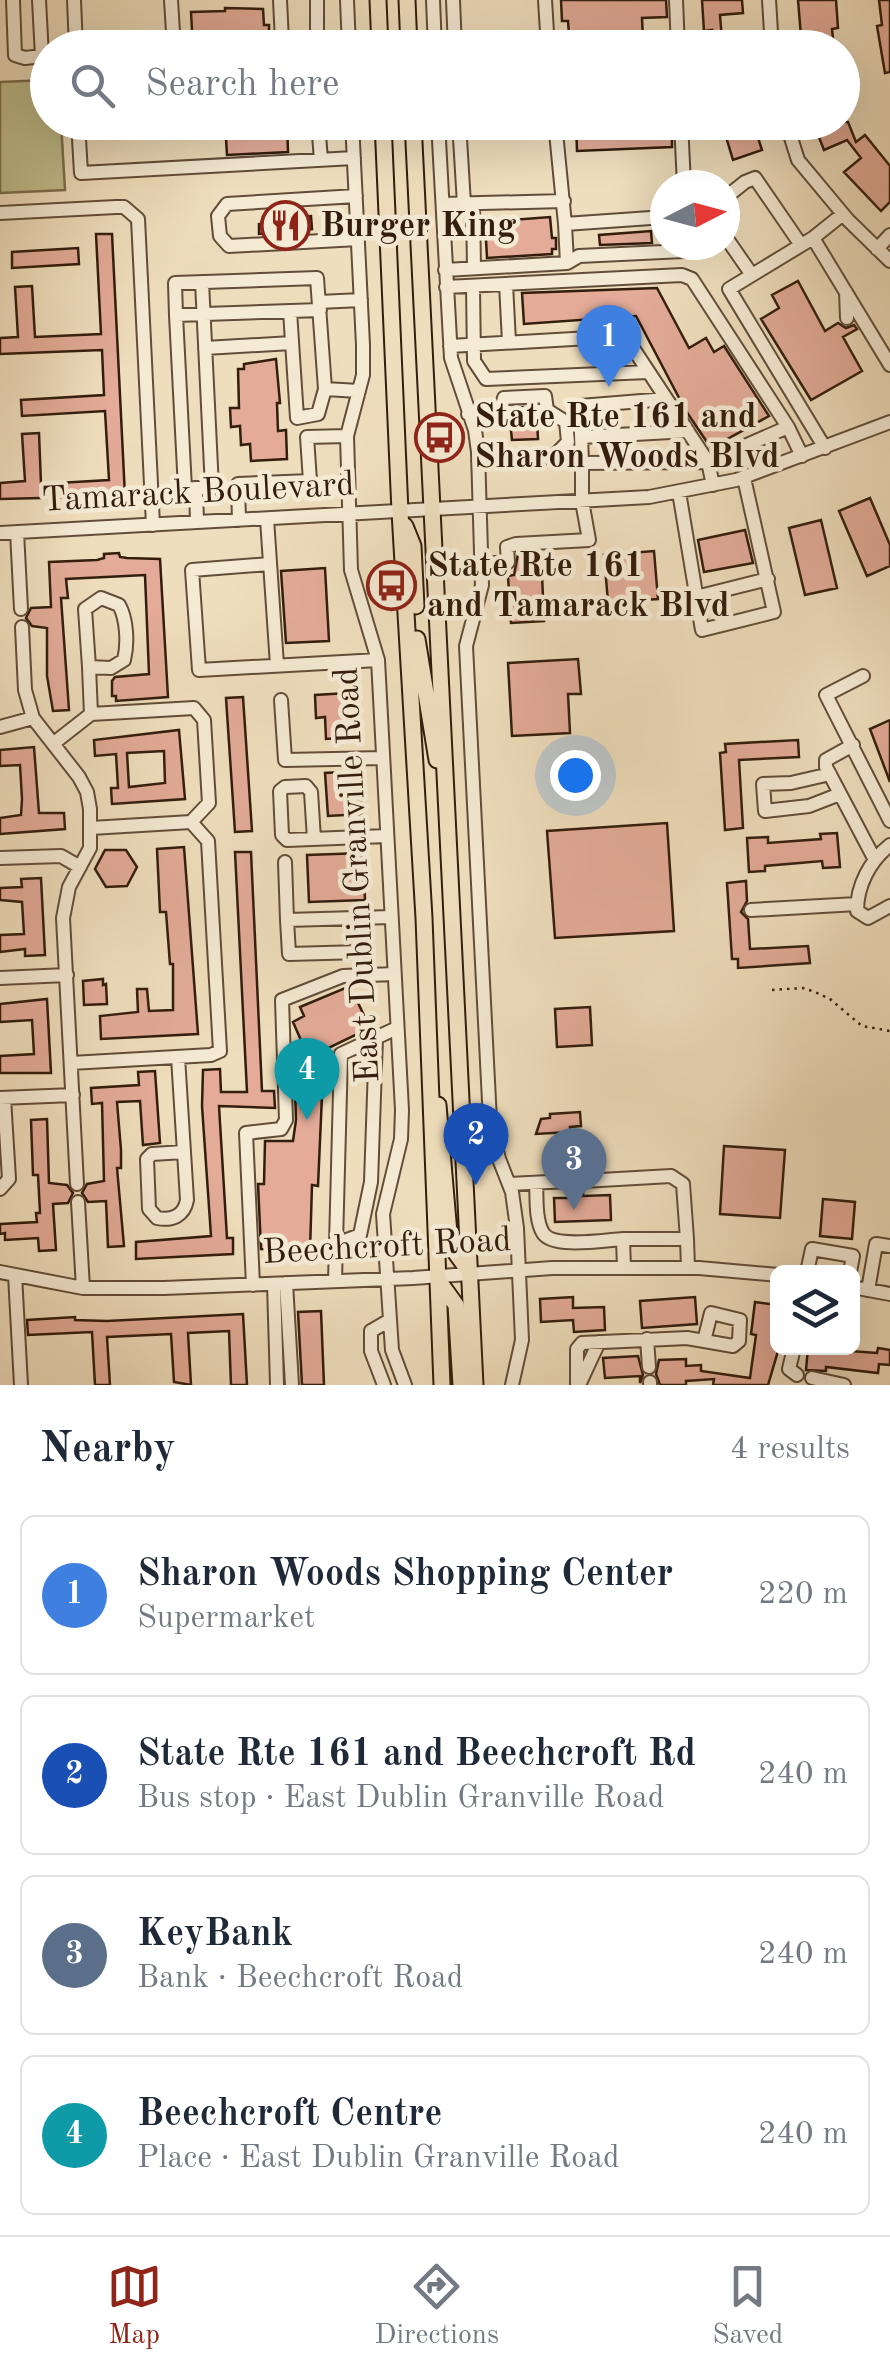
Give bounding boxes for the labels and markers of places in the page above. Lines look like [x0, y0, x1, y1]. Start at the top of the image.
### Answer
restaurant icon: Burger King [259, 200, 311, 252]
place label: Burger King [320, 209, 516, 244]
pin: 1 [576, 304, 642, 387]
place label: State Rte 161 and Sharon Woods Blvd [474, 400, 780, 475]
bus stop icon: State Rte 161 and Sharon Woods Blvd [413, 411, 465, 463]
place label: State Rte 161 and Tamarack Blvd [427, 549, 730, 624]
bus stop icon: State Rte 161 and Tamarack Blvd [366, 560, 418, 612]
pin: 4 [274, 1038, 340, 1120]
pin: 2 [444, 1102, 508, 1185]
pin: 3 [542, 1128, 606, 1210]

